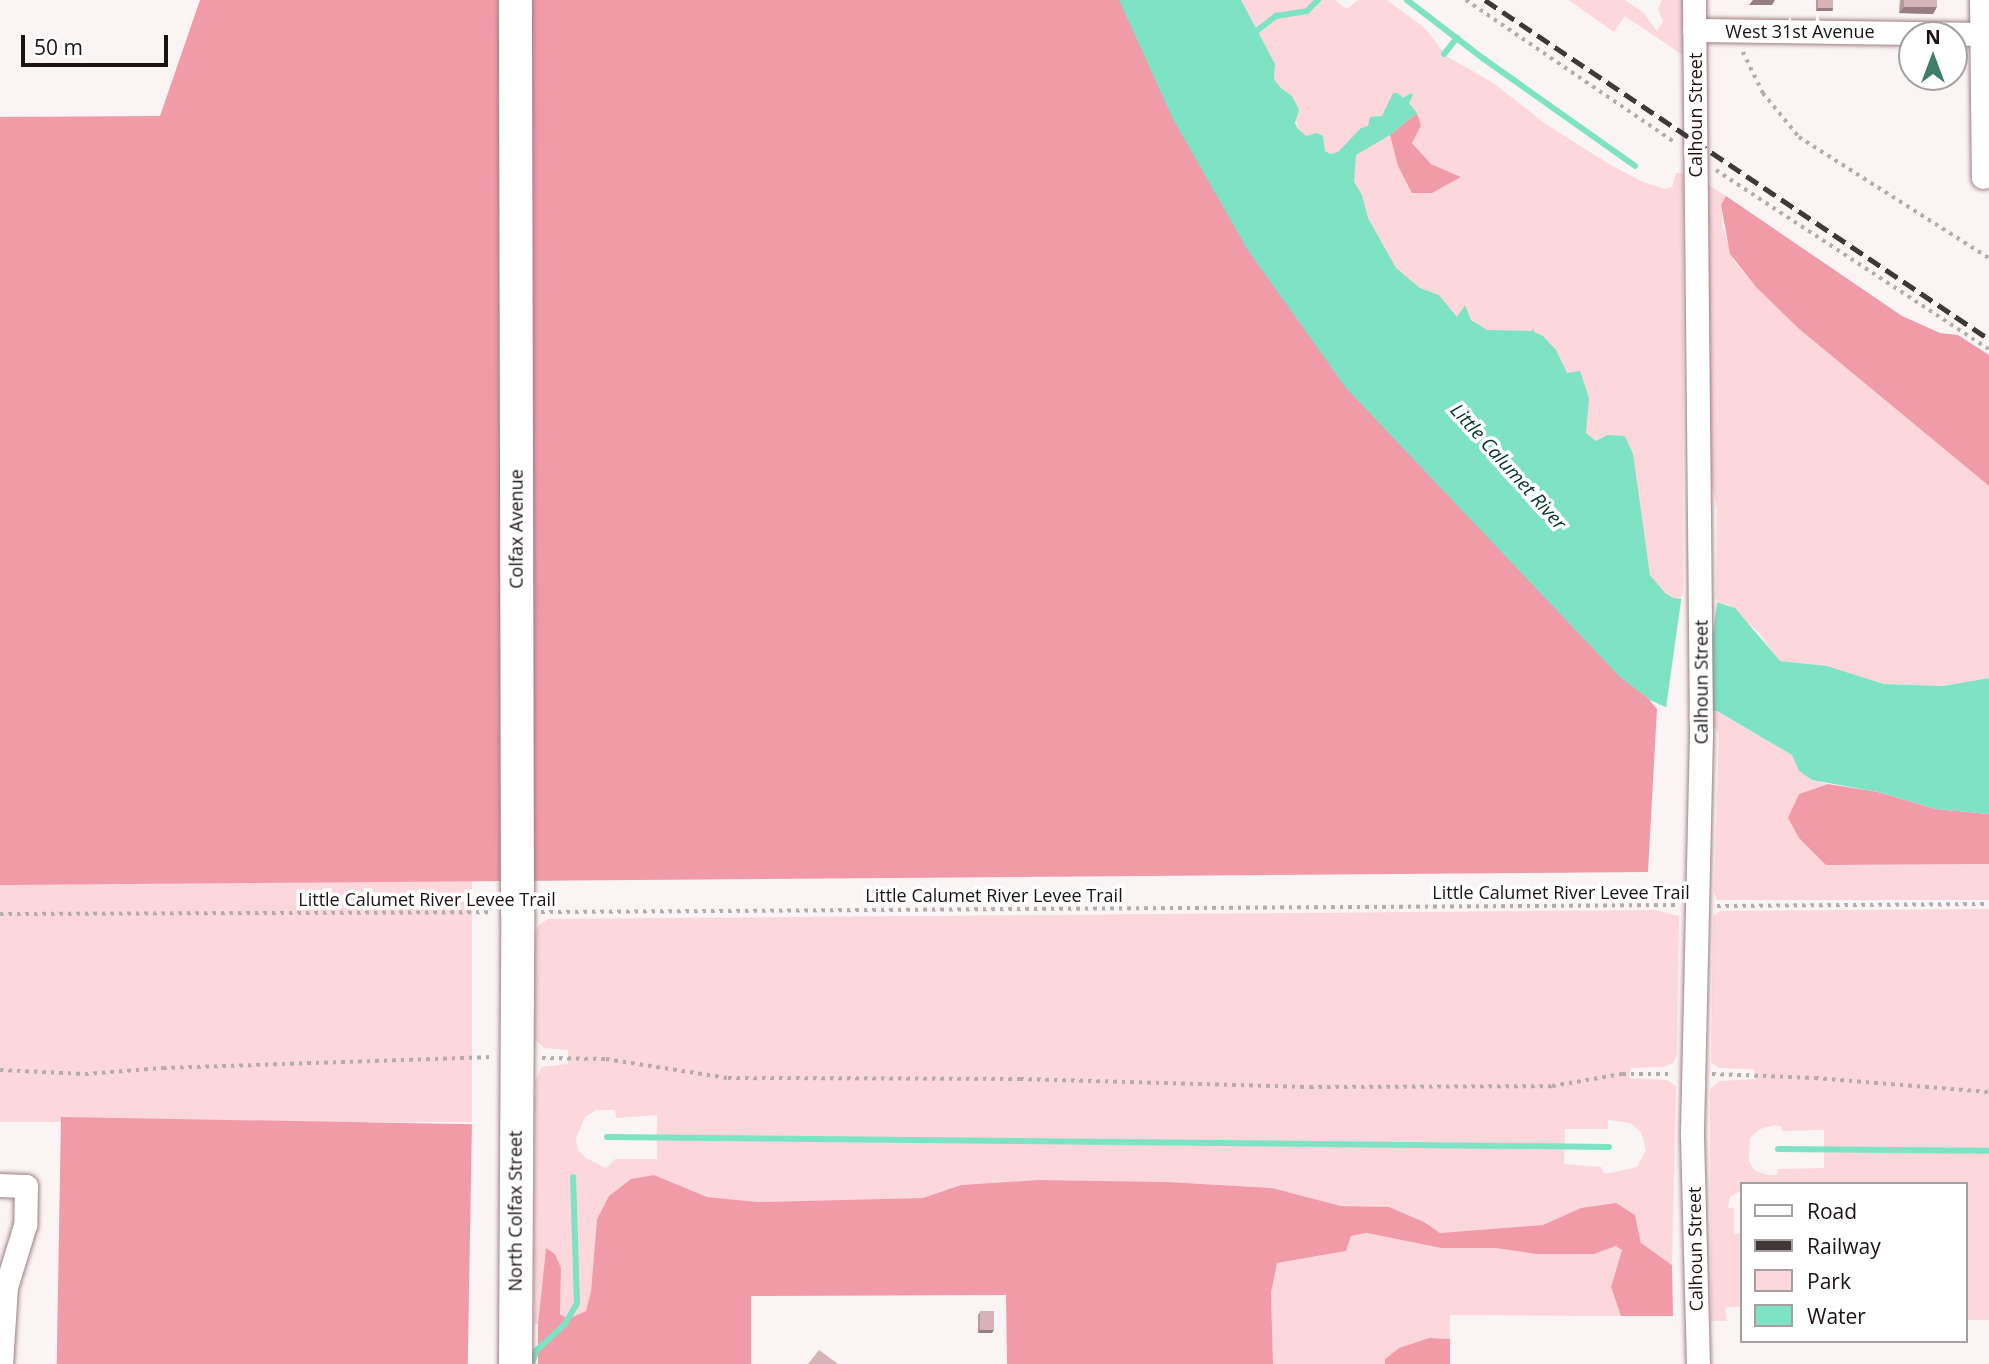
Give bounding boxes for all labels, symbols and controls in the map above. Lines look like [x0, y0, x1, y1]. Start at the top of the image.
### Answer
street label: West 31st Avenue [1725, 20, 1875, 42]
scale bar [24, 21, 172, 65]
north arrow [1898, 21, 1968, 91]
text: N [1925, 24, 1941, 50]
text: 50 m [34, 33, 83, 61]
street label: Calhoun Street [1684, 53, 1706, 177]
water label: Little Calumet River [1445, 399, 1571, 535]
street label: Colfax Avenue [505, 469, 527, 589]
street label: Calhoun Street [1690, 620, 1712, 744]
street label: Little Calumet River Levee Trail [1432, 881, 1690, 903]
street label: Little Calumet River Levee Trail [865, 884, 1123, 906]
street label: Little Calumet River Levee Trail [298, 888, 556, 910]
street label: North Colfax Street [504, 1130, 526, 1292]
legend [1741, 1182, 1968, 1343]
street label: Calhoun Street [1683, 1186, 1707, 1312]
text: Road [1807, 1197, 1857, 1225]
text: Railway [1807, 1232, 1881, 1260]
text: Park [1807, 1267, 1851, 1295]
text: Water [1807, 1302, 1866, 1330]

